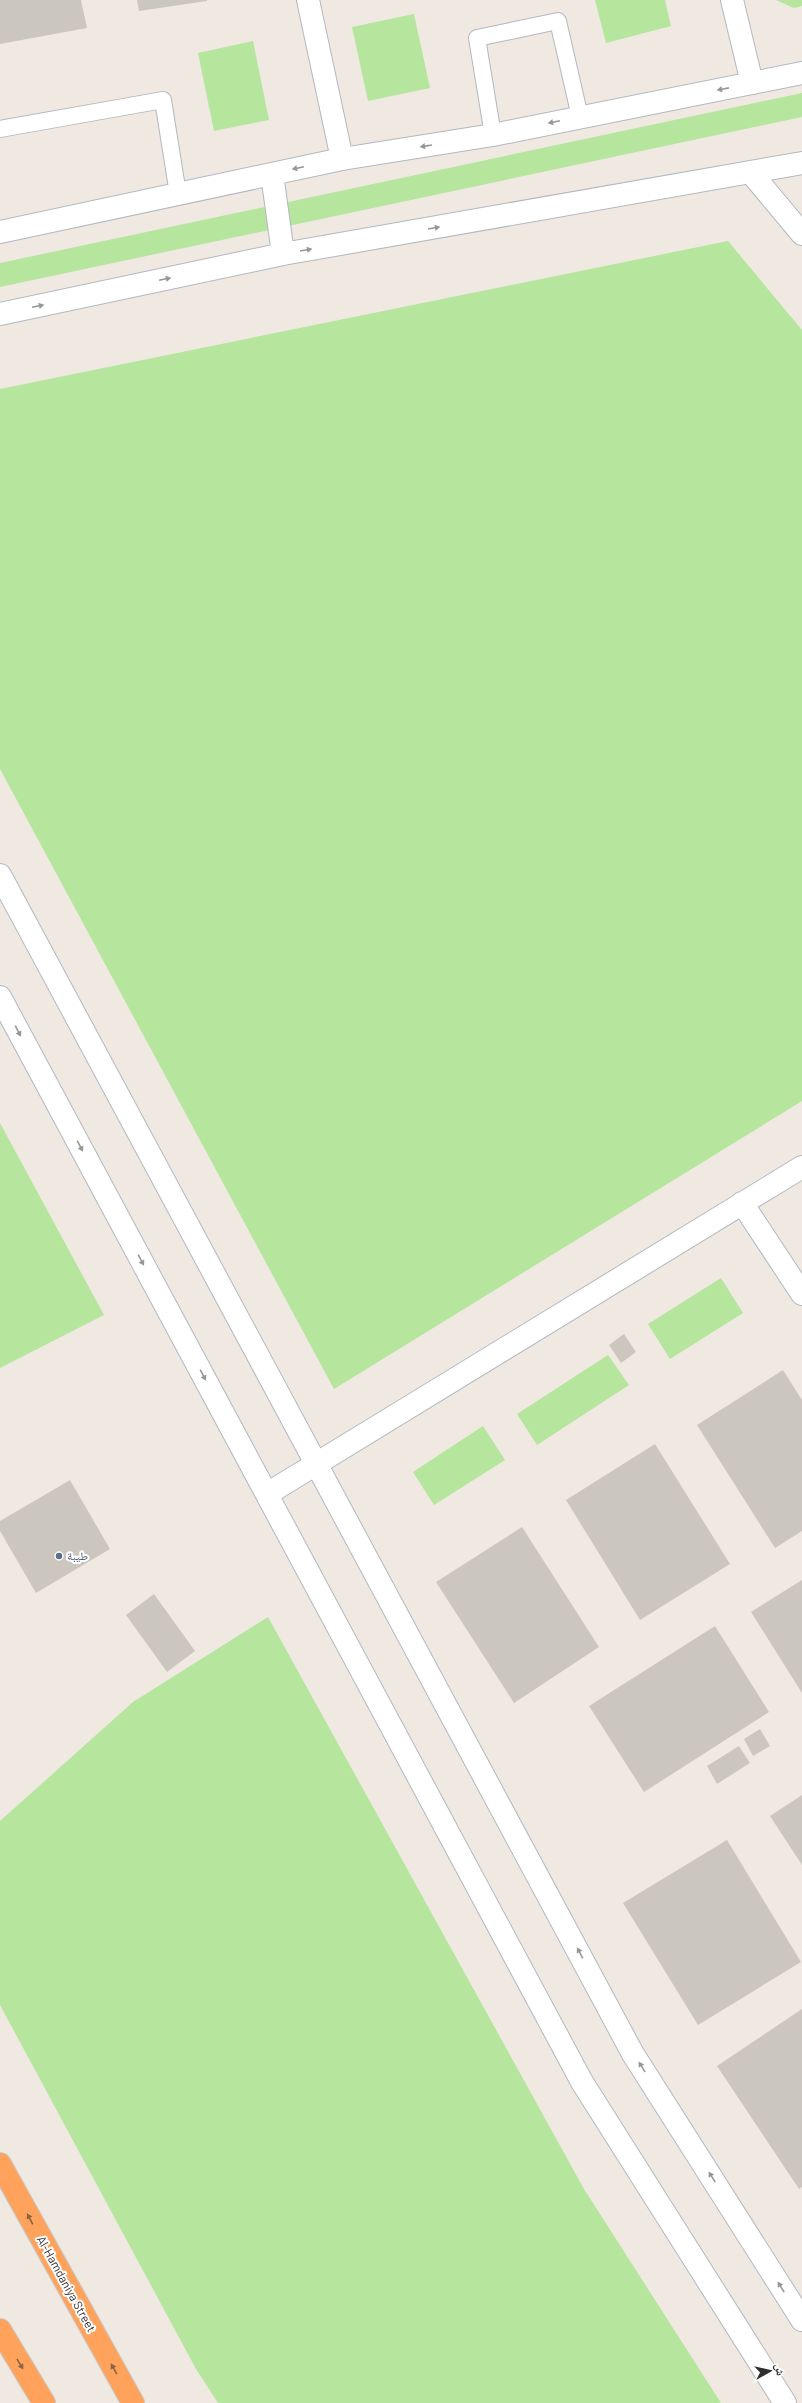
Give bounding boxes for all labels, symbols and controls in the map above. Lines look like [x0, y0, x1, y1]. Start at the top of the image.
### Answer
one-way arrow [716, 86, 729, 92]
one-way arrow [548, 120, 560, 126]
one-way arrow [420, 143, 432, 149]
one-way arrow [292, 166, 304, 172]
one-way arrow [428, 225, 441, 231]
one-way arrow [300, 247, 312, 253]
one-way arrow [159, 276, 171, 282]
one-way arrow [32, 303, 44, 309]
one-way arrow [15, 1025, 22, 1037]
one-way arrow [77, 1140, 83, 1151]
one-way arrow [138, 1254, 145, 1266]
one-way arrow [199, 1369, 206, 1381]
place label: طيبة [67, 1548, 88, 1563]
marker: طيبة [54, 1551, 64, 1561]
one-way arrow [576, 1948, 583, 1959]
one-way arrow [638, 2062, 646, 2072]
one-way arrow [708, 2171, 715, 2183]
one-way arrow [26, 2213, 33, 2225]
street label: Al-Hamdaniya Street [35, 2233, 99, 2334]
one-way arrow [777, 2282, 785, 2292]
north arrow [750, 2351, 790, 2391]
one-way arrow [17, 2358, 24, 2370]
one-way arrow [111, 2363, 117, 2375]
text: ش [771, 2363, 788, 2377]

